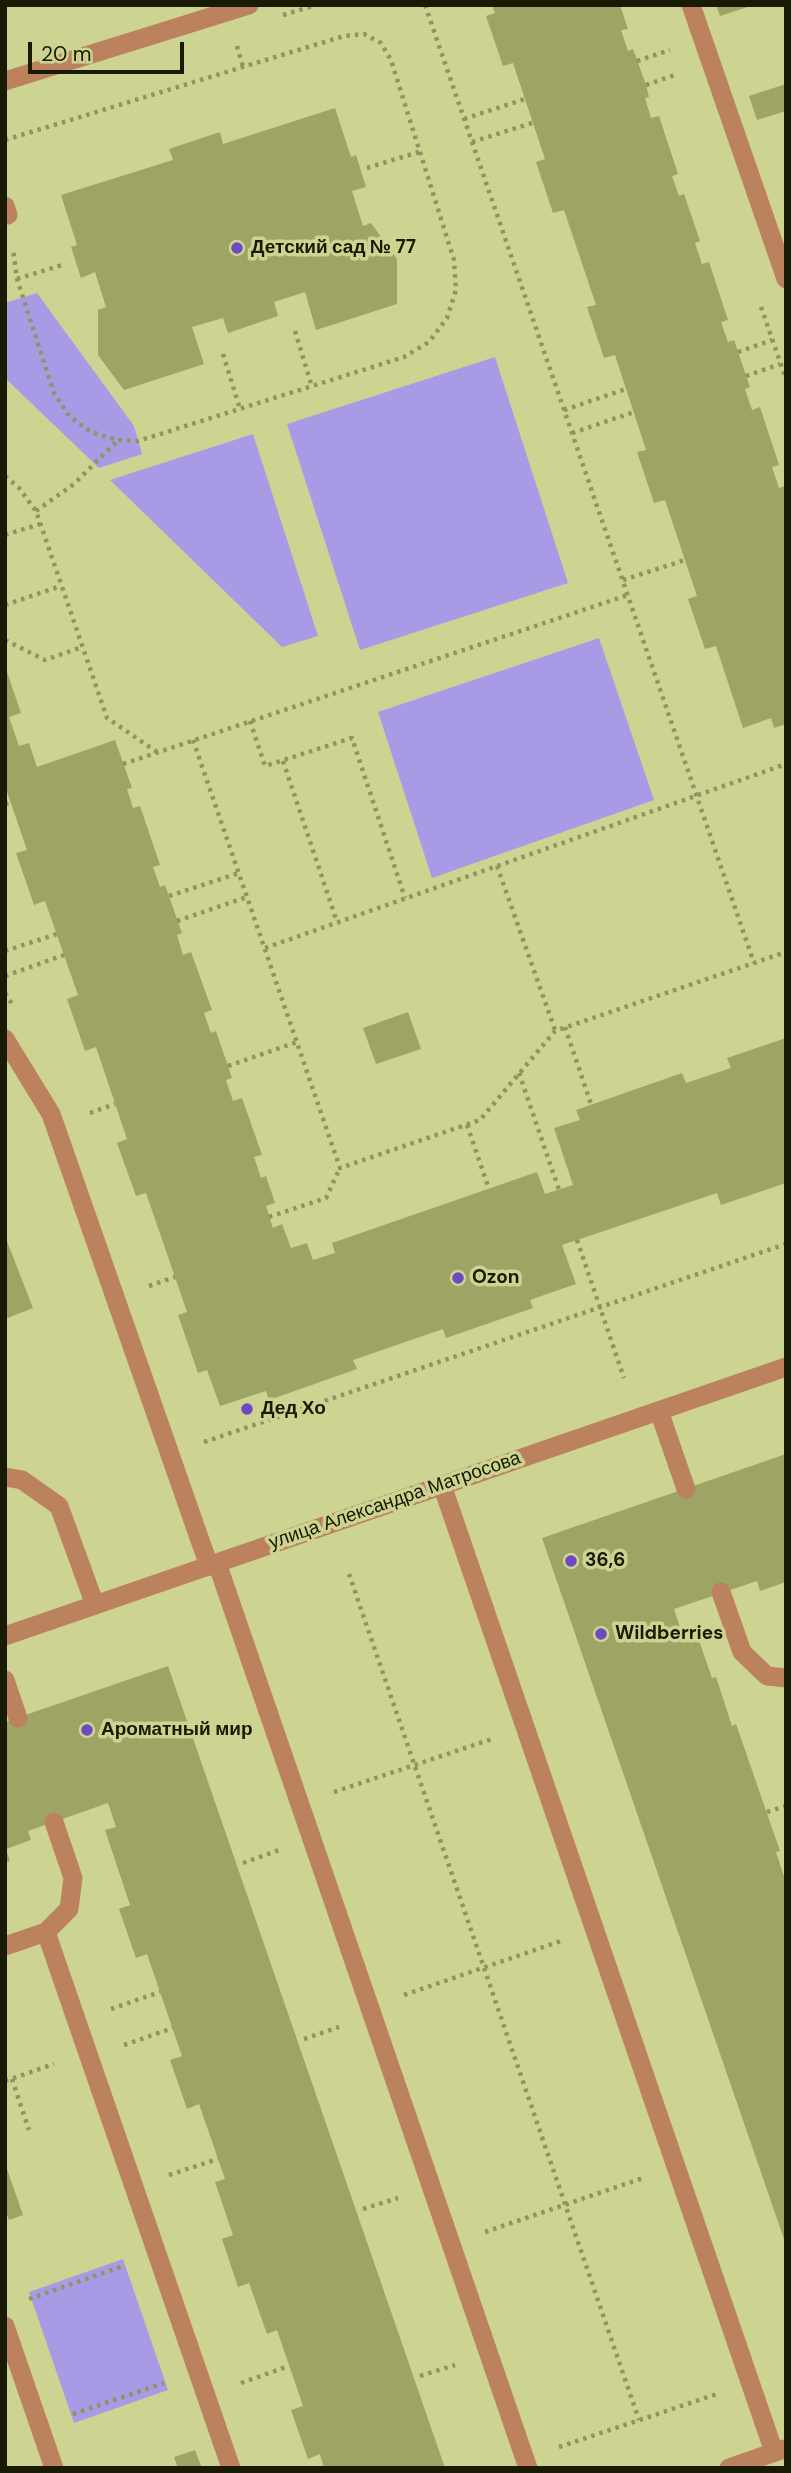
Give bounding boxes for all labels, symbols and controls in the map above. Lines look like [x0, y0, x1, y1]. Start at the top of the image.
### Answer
scale bar [32, 28, 187, 72]
text: 20 m [41, 40, 92, 68]
place label: Детский сад № 77 [251, 237, 416, 259]
marker: Детский сад № 77 [229, 240, 245, 256]
place label: Ozon [472, 1267, 520, 1289]
marker: Ozon [450, 1270, 466, 1286]
place label: Дед Хо [261, 1398, 326, 1420]
marker: Дед Хо [239, 1401, 255, 1417]
street label: улица Александра Матросова [266, 1447, 524, 1555]
place label: 36,6 [585, 1550, 625, 1572]
marker: 36,6 [563, 1553, 579, 1569]
place label: Wildberries [615, 1623, 723, 1645]
marker: Wildberries [593, 1626, 609, 1642]
place label: Ароматный мир [101, 1719, 253, 1741]
marker: Ароматный мир [79, 1722, 95, 1738]

